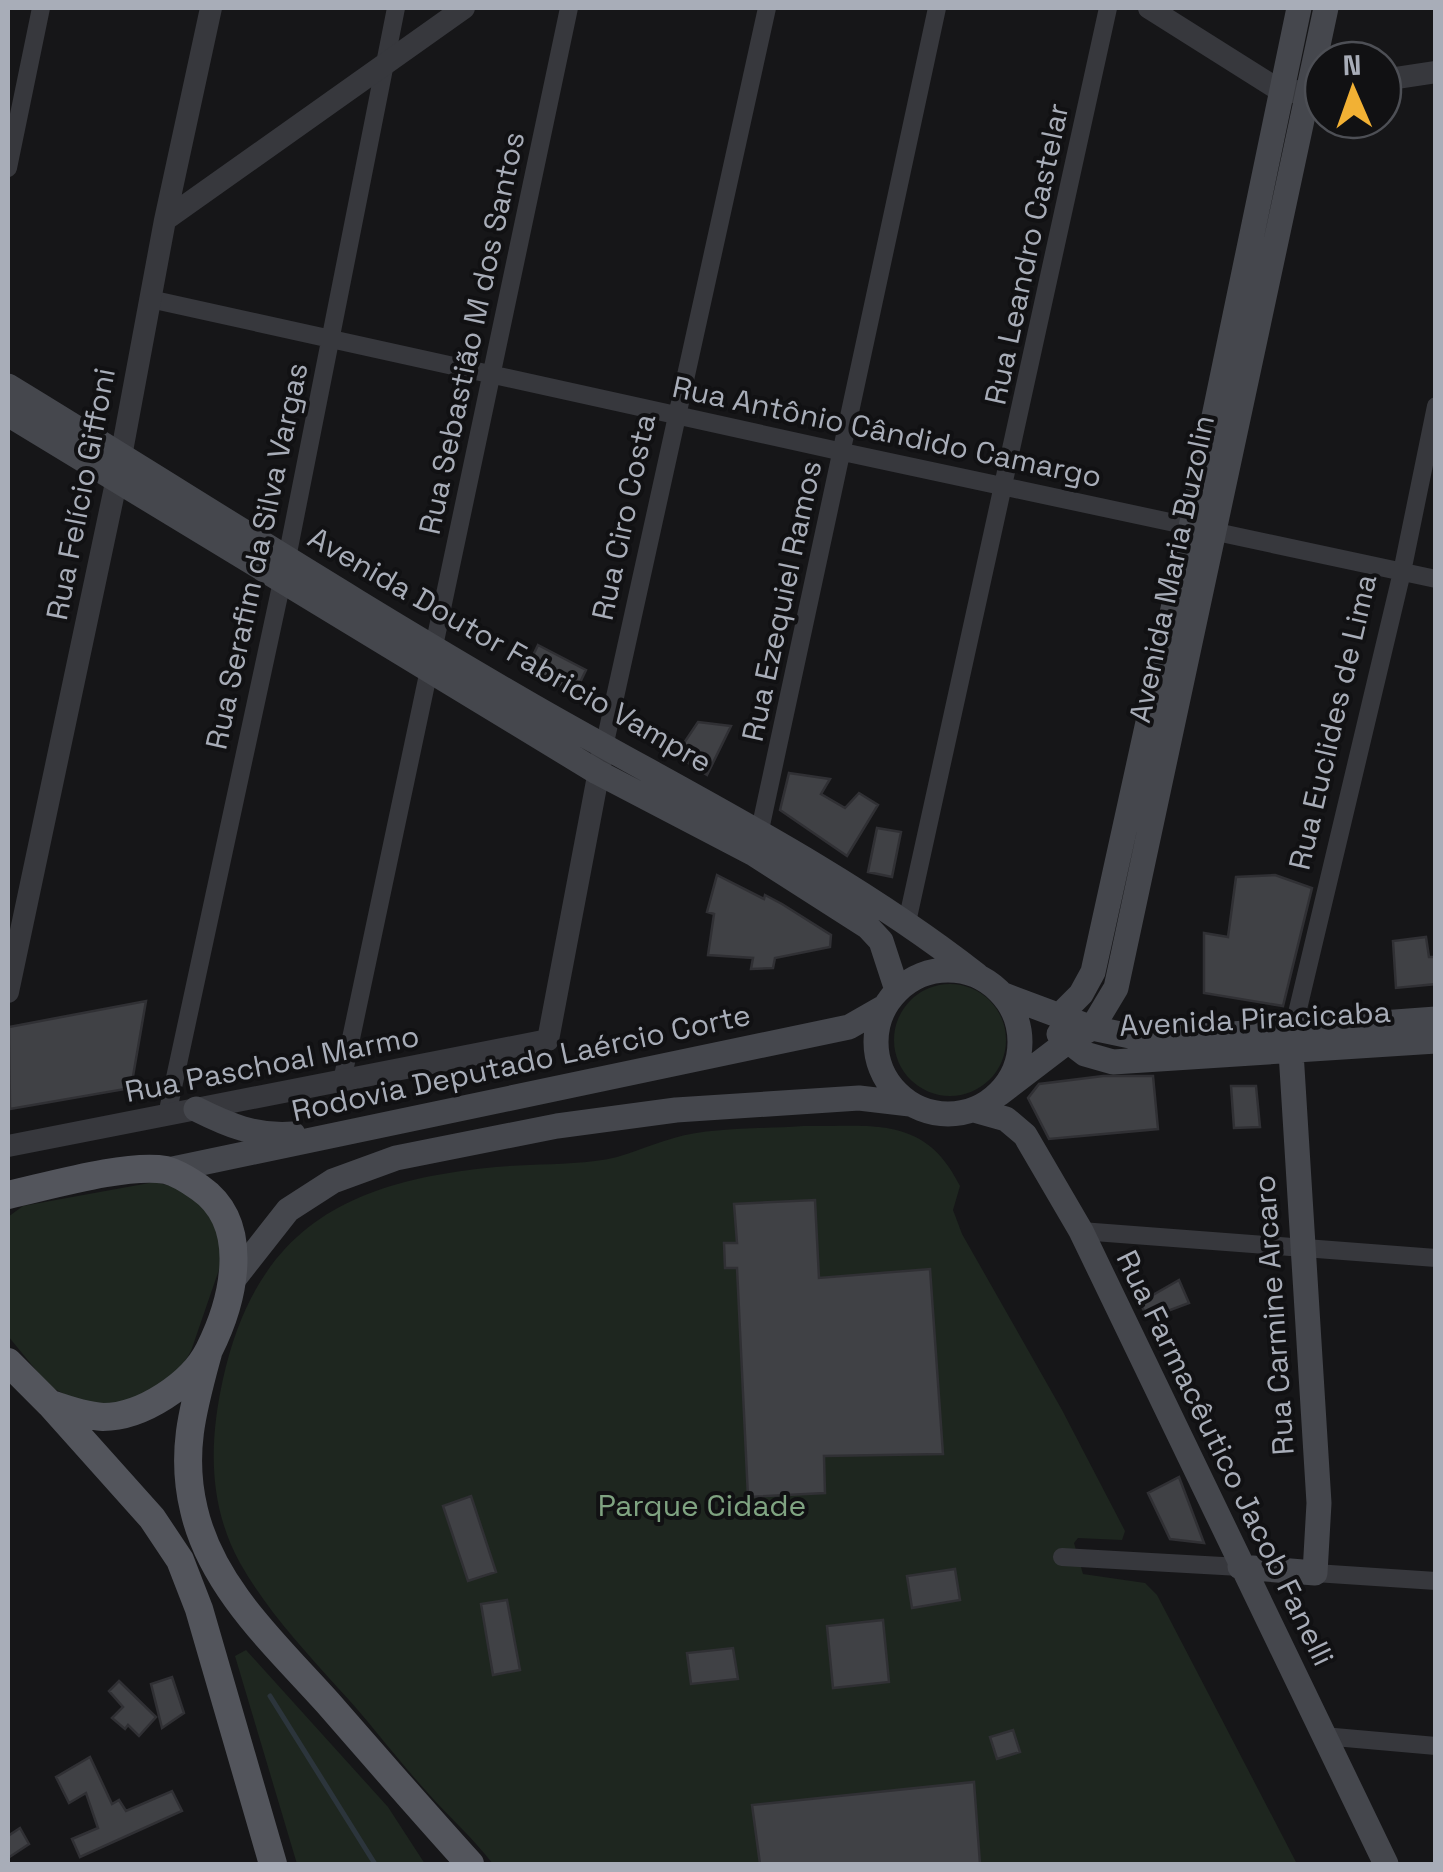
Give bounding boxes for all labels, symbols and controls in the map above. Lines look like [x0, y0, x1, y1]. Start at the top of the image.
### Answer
north arrow [1303, 40, 1403, 140]
text: N [1342, 47, 1362, 83]
street label: Rua Leandro Castelar [976, 100, 1078, 408]
street label: Rua Sebastião M dos Santos [410, 128, 533, 538]
street label: Rua Serafim da Silva Vargas [196, 359, 317, 753]
street label: Rua Felício Giffoni [37, 365, 124, 623]
street label: Rua Antônio Cândido Camargo [669, 367, 1105, 496]
street label: Rua Ciro Costa [583, 410, 664, 624]
street label: Avenida Maria Buzolin [1120, 412, 1223, 726]
street label: Rua Ezequiel Ramos [733, 457, 830, 745]
street label: Avenida Doutor Fabricio Vampre [301, 518, 719, 781]
street label: Rua Euclides de Lima [1280, 570, 1386, 874]
street label: Avenida Piracicaba [1118, 992, 1392, 1045]
street label: Rodovia Deputado Laércio Corte [288, 995, 754, 1130]
street label: Rua Paschoal Marmo [121, 1016, 422, 1111]
street label: Rua Carmine Arcaro [1244, 1174, 1303, 1456]
street label: Rua Farmacêutico Jacob Fanelli [1108, 1244, 1343, 1672]
park label: Parque Cidade [598, 1486, 806, 1525]

